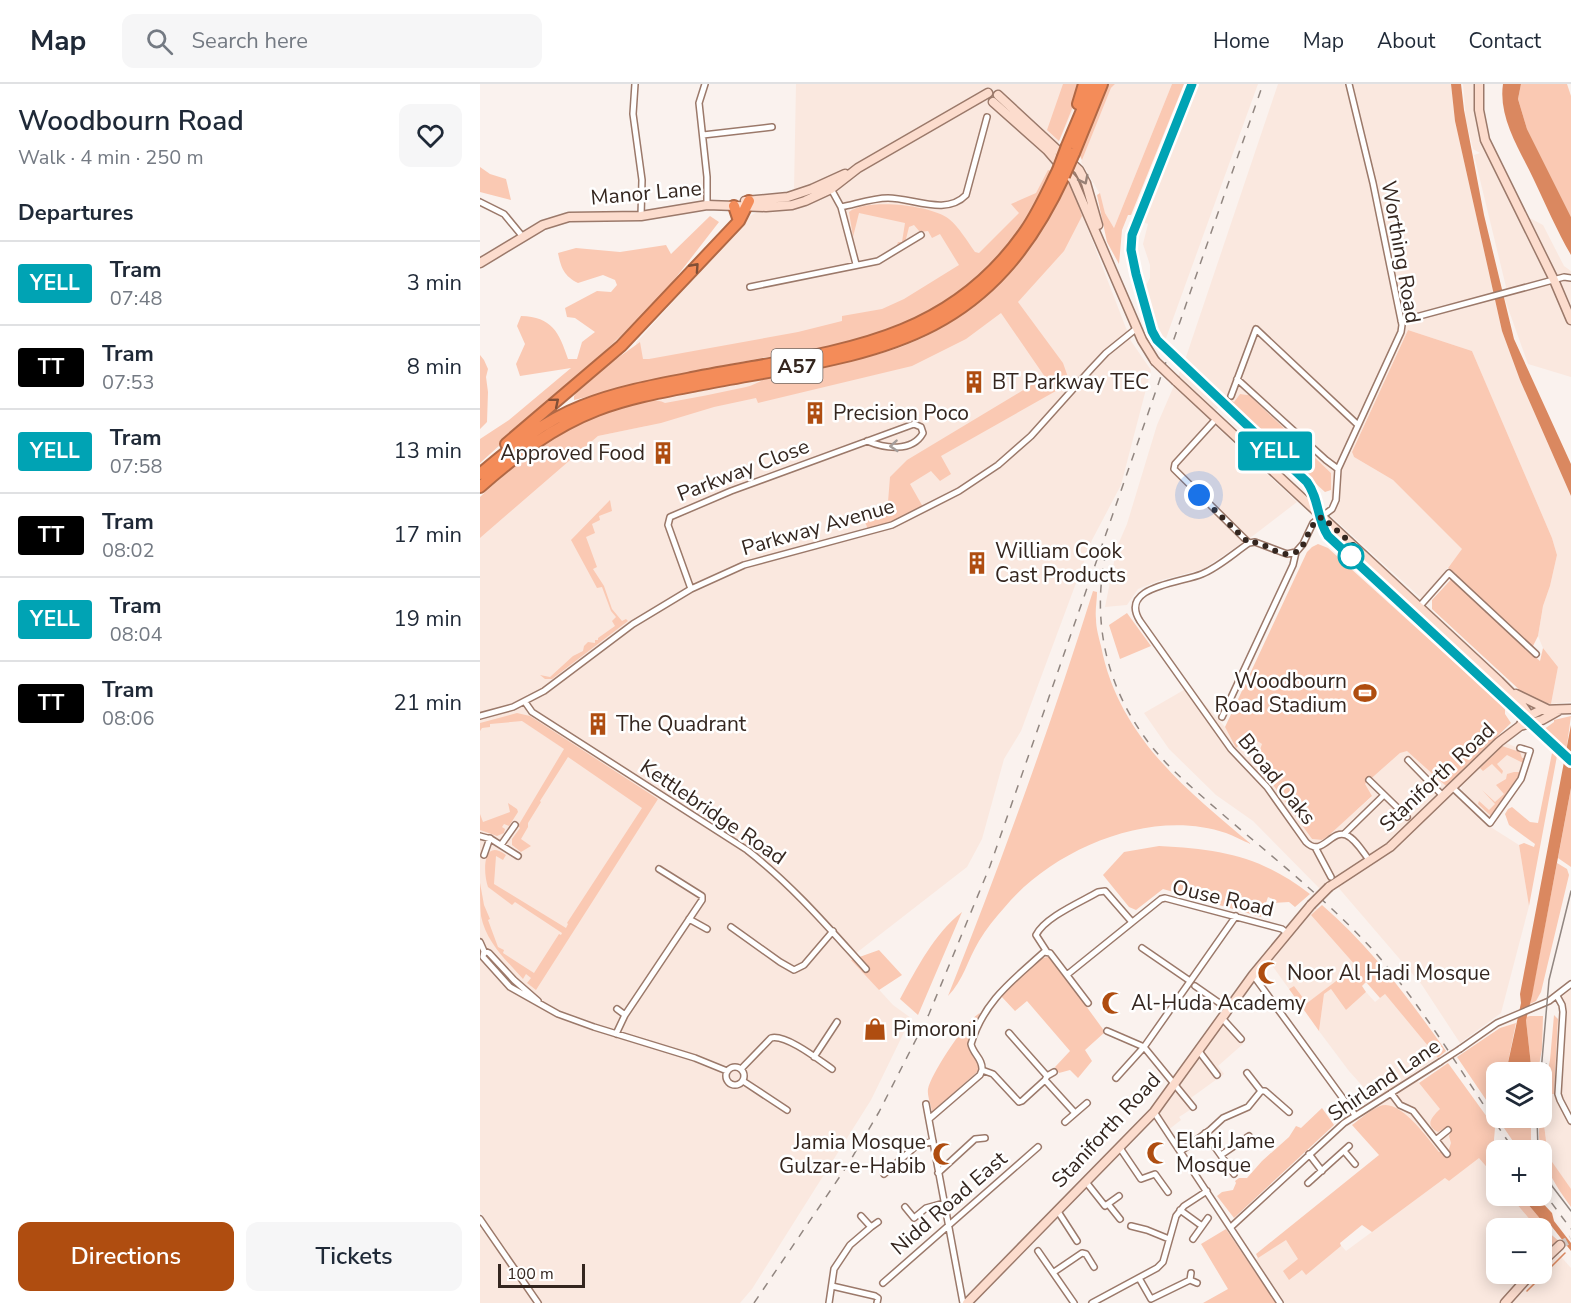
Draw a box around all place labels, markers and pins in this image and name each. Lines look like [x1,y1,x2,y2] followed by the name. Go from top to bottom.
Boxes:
[992,368,1149,396] place label: BT Parkway TEC
[961,369,987,395] building icon: BT Parkway TEC
[833,399,969,427] place label: Precision Poco
[802,400,828,426] building icon: Precision Poco
[500,439,645,467] place label: Approved Food
[650,440,676,466] building icon: Approved Food
[995,537,1126,589] place label: William Cook Cast Products
[1338,543,1364,569] unlabelled marker
[964,550,990,576] building icon: William Cook Cast Products
[1215,667,1347,719] place label: Woodbourn Road Stadium
[1352,680,1378,706] sports icon: Woodbourn Road Stadium
[616,710,747,738] place label: The Quadrant
[585,711,611,737] building icon: The Quadrant
[1287,959,1490,987] place label: Noor Al Hadi Mosque
[1256,960,1282,986] mosque icon: Noor Al Hadi Mosque
[1131,989,1306,1017] place label: Al-Huda Academy
[1100,990,1126,1016] mosque icon: Al-Huda Academy
[893,1015,977,1043] place label: Pimoroni
[862,1016,888,1042] shop icon: Pimoroni
[1176,1127,1275,1179] place label: Elahi Jame Mosque
[779,1128,926,1180] place label: Jamia Mosque Gulzar-e-Habib
[1145,1140,1171,1166] mosque icon: Elahi Jame Mosque
[931,1141,957,1167] mosque icon: Jamia Mosque Gulzar-e-Habib

